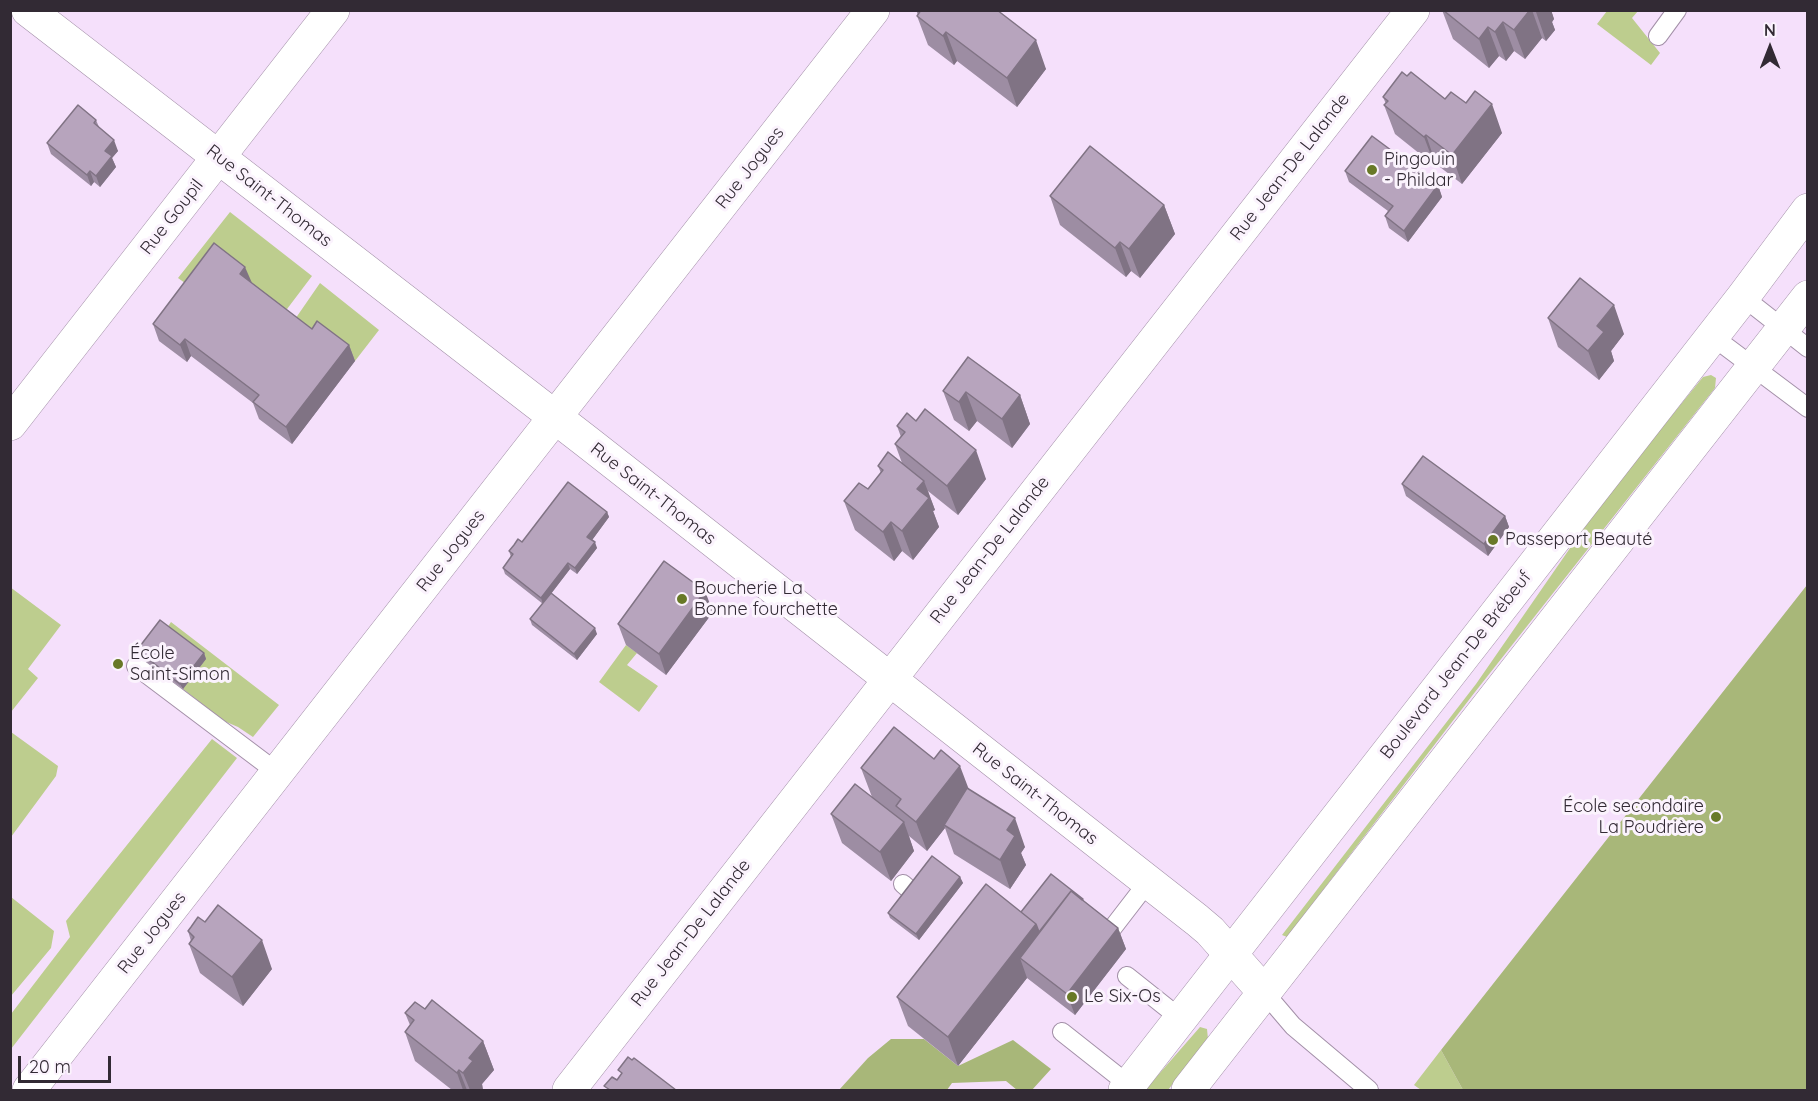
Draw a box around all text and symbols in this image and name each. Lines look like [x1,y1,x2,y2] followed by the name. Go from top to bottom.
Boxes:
[1740,18,1800,78] north arrow
[1764,20,1776,40] text: N
[1226,89,1354,245] street label: Rue Jean-De Lalande
[711,123,789,213] street label: Rue Jogues
[202,140,336,252] street label: Rue Saint-Thomas
[1384,149,1455,192] place label: Pingouin - Phildar
[1365,163,1379,177] marker: Pingouin - Phildar
[136,175,208,259] street label: Rue Goupil
[586,438,720,550] street label: Rue Saint-Thomas
[926,472,1054,628] street label: Rue Jean-De Lalande
[412,506,490,596] street label: Rue Jogues
[1505,529,1652,551] place label: Passeport Beauté
[1486,533,1500,547] marker: Passeport Beauté
[1376,567,1536,763] street label: Boulevard Jean-De Brébeuf
[694,578,838,620] place label: Boucherie La Bonne fourchette
[675,592,689,606] marker: Boucherie La Bonne fourchette
[130,643,230,686] place label: École Saint-Simon
[111,657,125,671] marker: École Saint-Simon
[968,738,1102,850] street label: Rue Saint-Thomas
[1563,796,1704,838] place label: École secondaire La Poudrière
[1709,810,1723,824] marker: École secondaire La Poudrière
[627,855,755,1011] street label: Rue Jean-De Lalande
[113,888,191,978] street label: Rue Jogues
[1084,986,1161,1008] place label: Le Six-Os
[1065,990,1079,1004] marker: Le Six-Os
[21,1044,114,1082] scale bar
[29,1055,71,1078] text: 20 m

